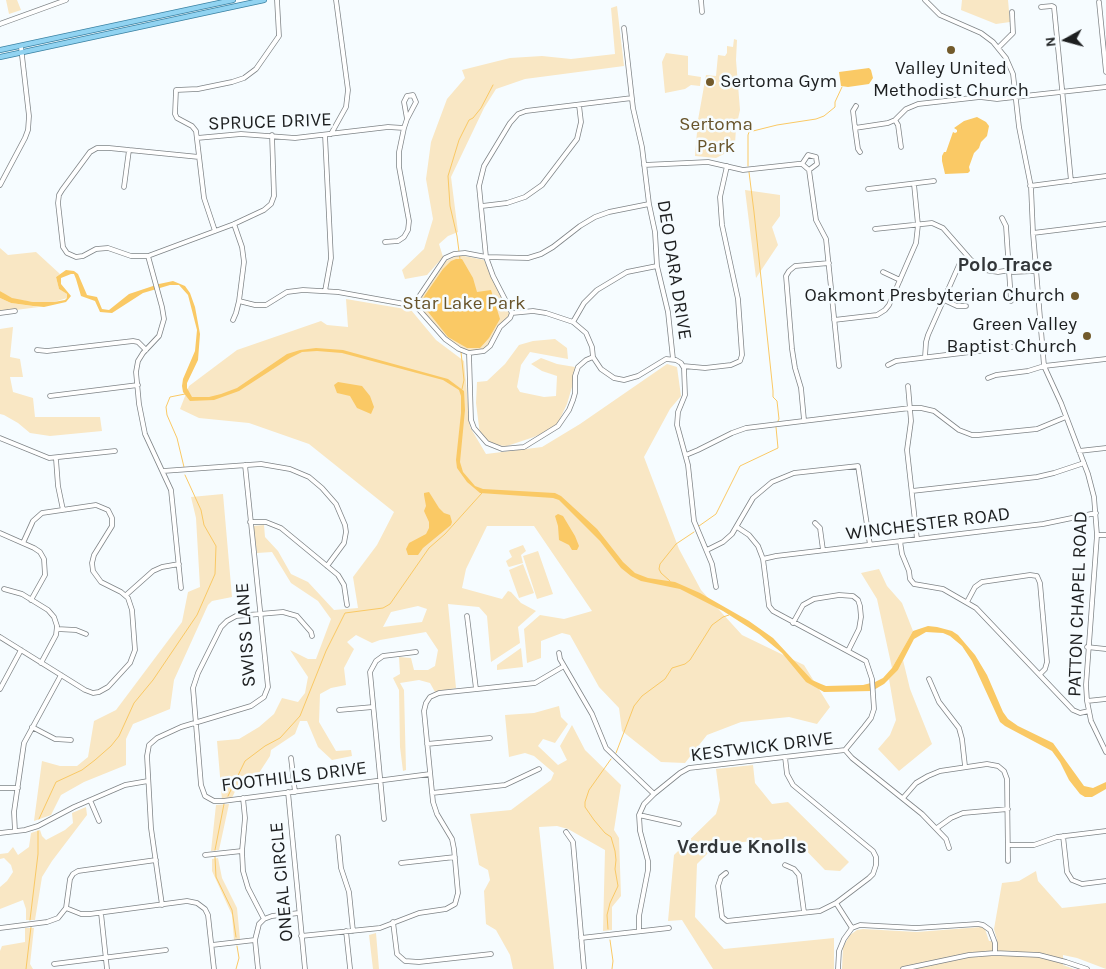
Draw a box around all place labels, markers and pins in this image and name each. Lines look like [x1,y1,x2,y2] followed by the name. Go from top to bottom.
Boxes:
[945,44,957,56] marker: Valley United Methodist Church
[873,58,1029,102] place label: Valley United Methodist Church
[720,71,837,93] place label: Sertoma Gym
[704,76,716,88] marker: Sertoma Gym
[804,285,1065,307] place label: Oakmont Presbyterian Church
[1069,290,1081,302] marker: Oakmont Presbyterian Church
[946,314,1077,358] place label: Green Valley Baptist Church
[1081,330,1093,342] marker: Green Valley Baptist Church

